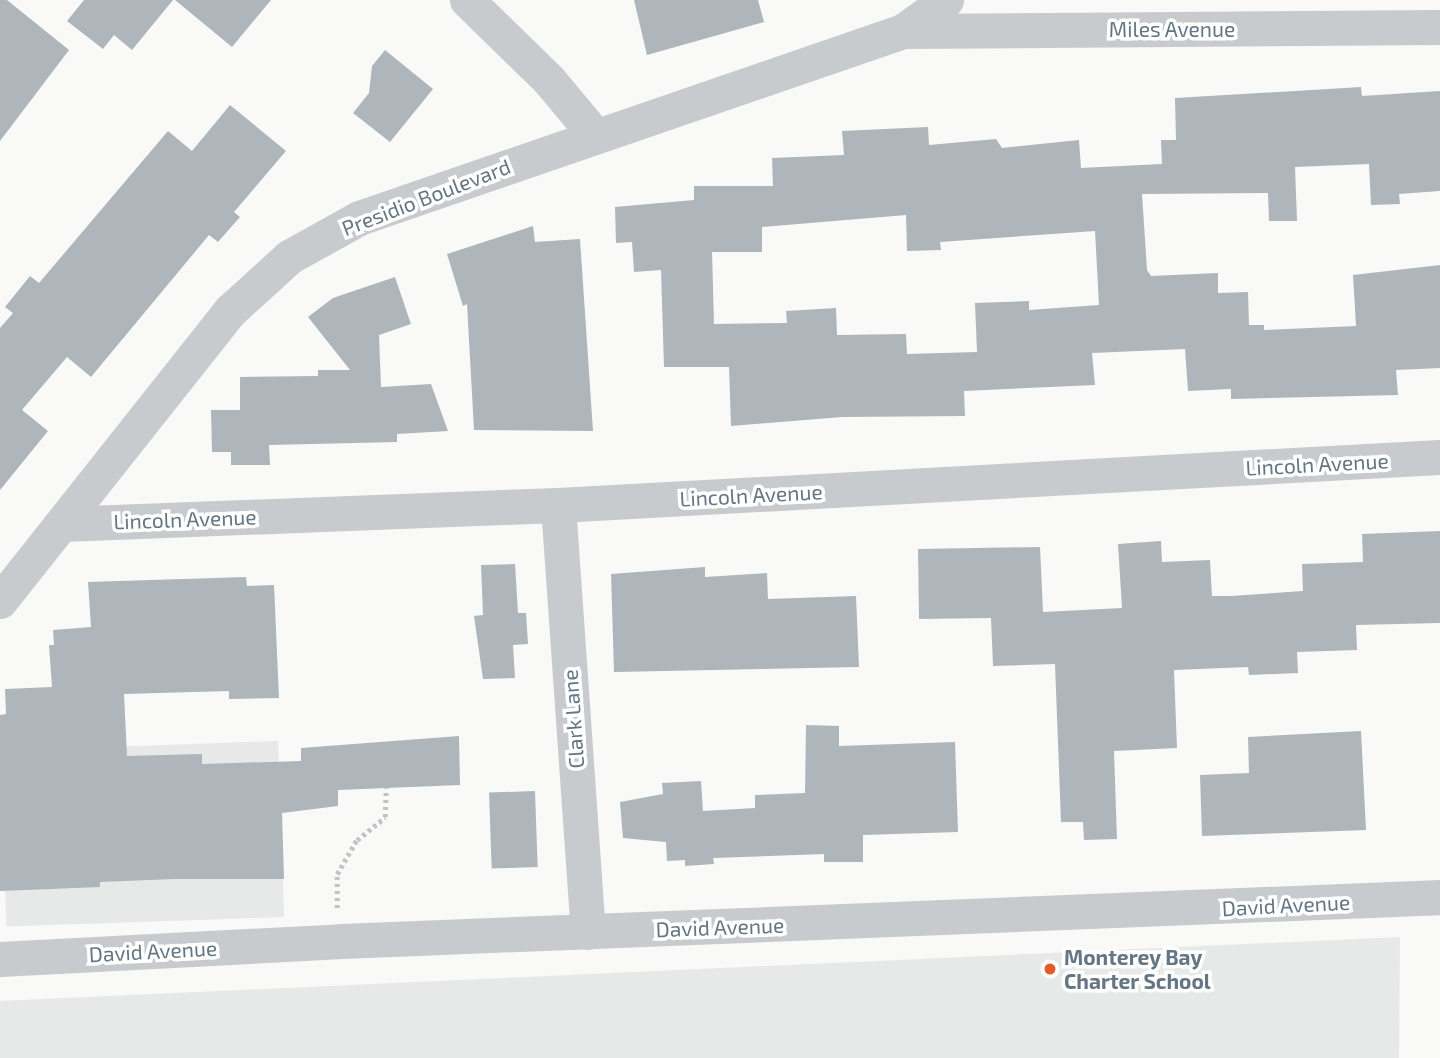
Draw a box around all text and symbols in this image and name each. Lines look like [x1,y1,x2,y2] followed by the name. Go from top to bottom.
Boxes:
[1109,16,1235,42] street label: Miles Avenue
[338,153,514,241] street label: Presidio Boulevard
[1245,448,1389,480] street label: Lincoln Avenue
[679,479,823,511] street label: Lincoln Avenue
[113,504,257,534] street label: Lincoln Avenue
[557,669,589,769] street label: Clark Lane
[1221,889,1351,921] street label: David Avenue
[655,912,785,942] street label: David Avenue
[88,935,218,967] street label: David Avenue
[1064,944,1211,994] place label: Monterey Bay Charter School
[1042,961,1058,977] marker: Monterey Bay Charter School

